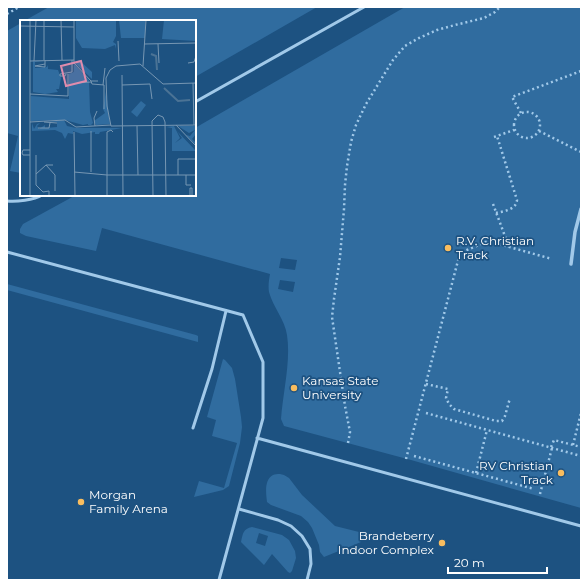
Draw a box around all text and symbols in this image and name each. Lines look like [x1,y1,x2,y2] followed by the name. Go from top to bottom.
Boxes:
[20,20,196,196] inset map
[456,233,534,262] place label: R.V. Christian Track
[443,243,453,253] marker: R.V. Christian Track
[302,373,378,402] place label: Kansas State University
[289,383,299,393] marker: Kansas State University
[479,458,554,487] place label: RV Christian Track
[556,468,566,478] marker: RV Christian Track
[89,487,168,516] place label: Morgan Family Arena
[76,497,86,507] marker: Morgan Family Arena
[338,528,435,557] place label: Brandeberry Indoor Complex
[437,538,447,548] marker: Brandeberry Indoor Complex
[448,549,547,575] scale bar
[454,555,485,570] text: 20 m

